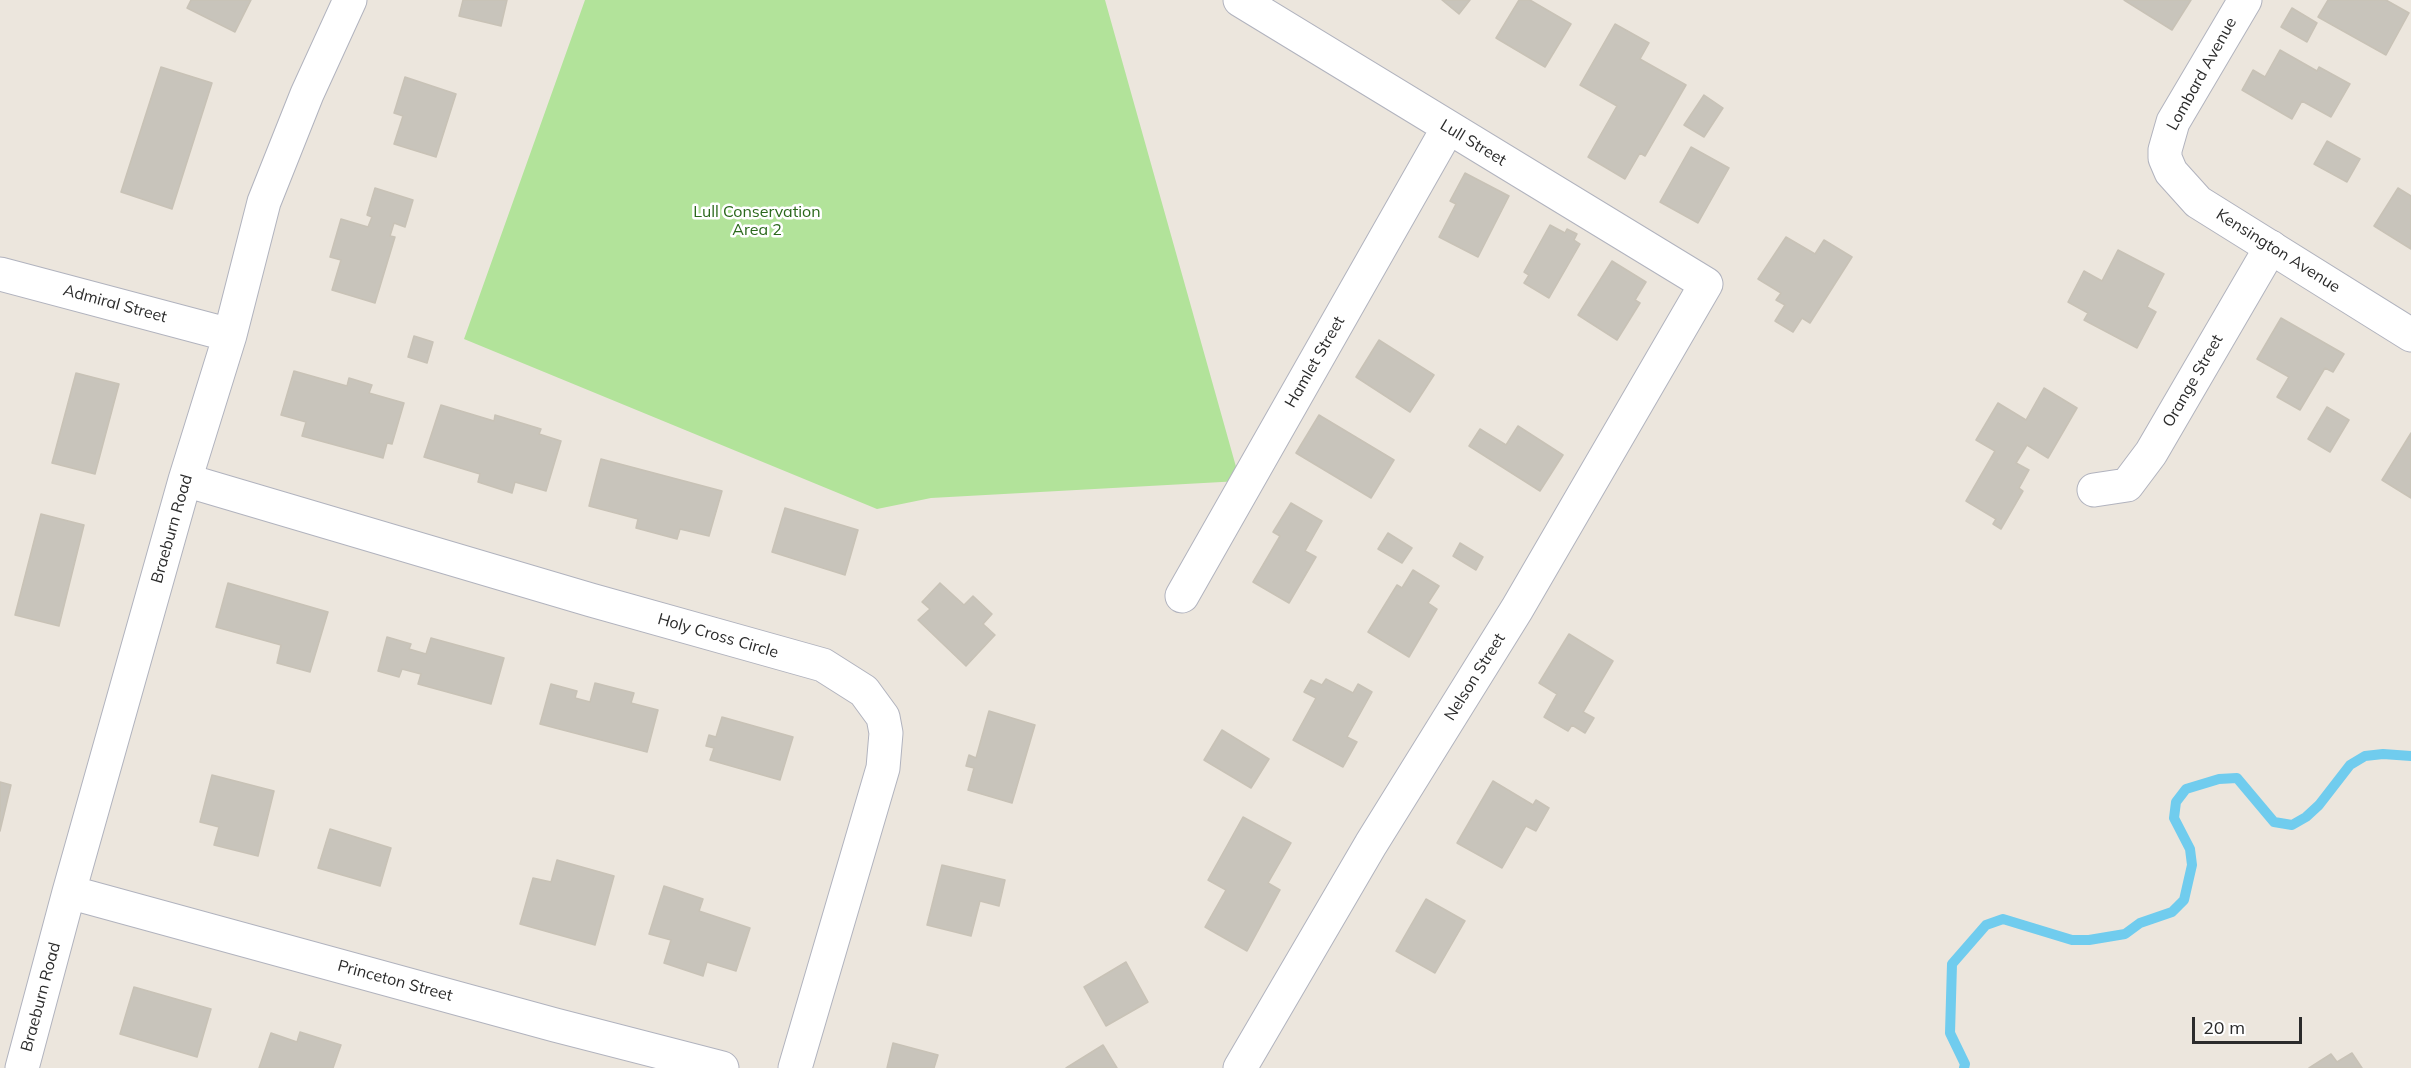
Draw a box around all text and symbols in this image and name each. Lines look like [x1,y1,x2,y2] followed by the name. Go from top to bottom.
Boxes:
[2163,14,2241,134] street label: Lombard Avenue
[1436,116,1510,170] street label: Lull Street
[693,202,821,240] park label: Lull Conservation Area 2
[2212,205,2344,297] street label: Kensington Avenue
[61,281,169,327] street label: Admiral Street
[1281,313,1349,411] street label: Hamlet Street
[2159,331,2227,431] street label: Orange Street
[147,472,197,586] street label: Braeburn Road
[655,610,781,662] street label: Holy Cross Circle
[1441,630,1509,724] street label: Nelson Street
[17,940,65,1054] street label: Braeburn Road
[335,956,455,1006] street label: Princeton Street
[2195,1005,2304,1043] scale bar
[2203,1016,2245,1039] text: 20 m

